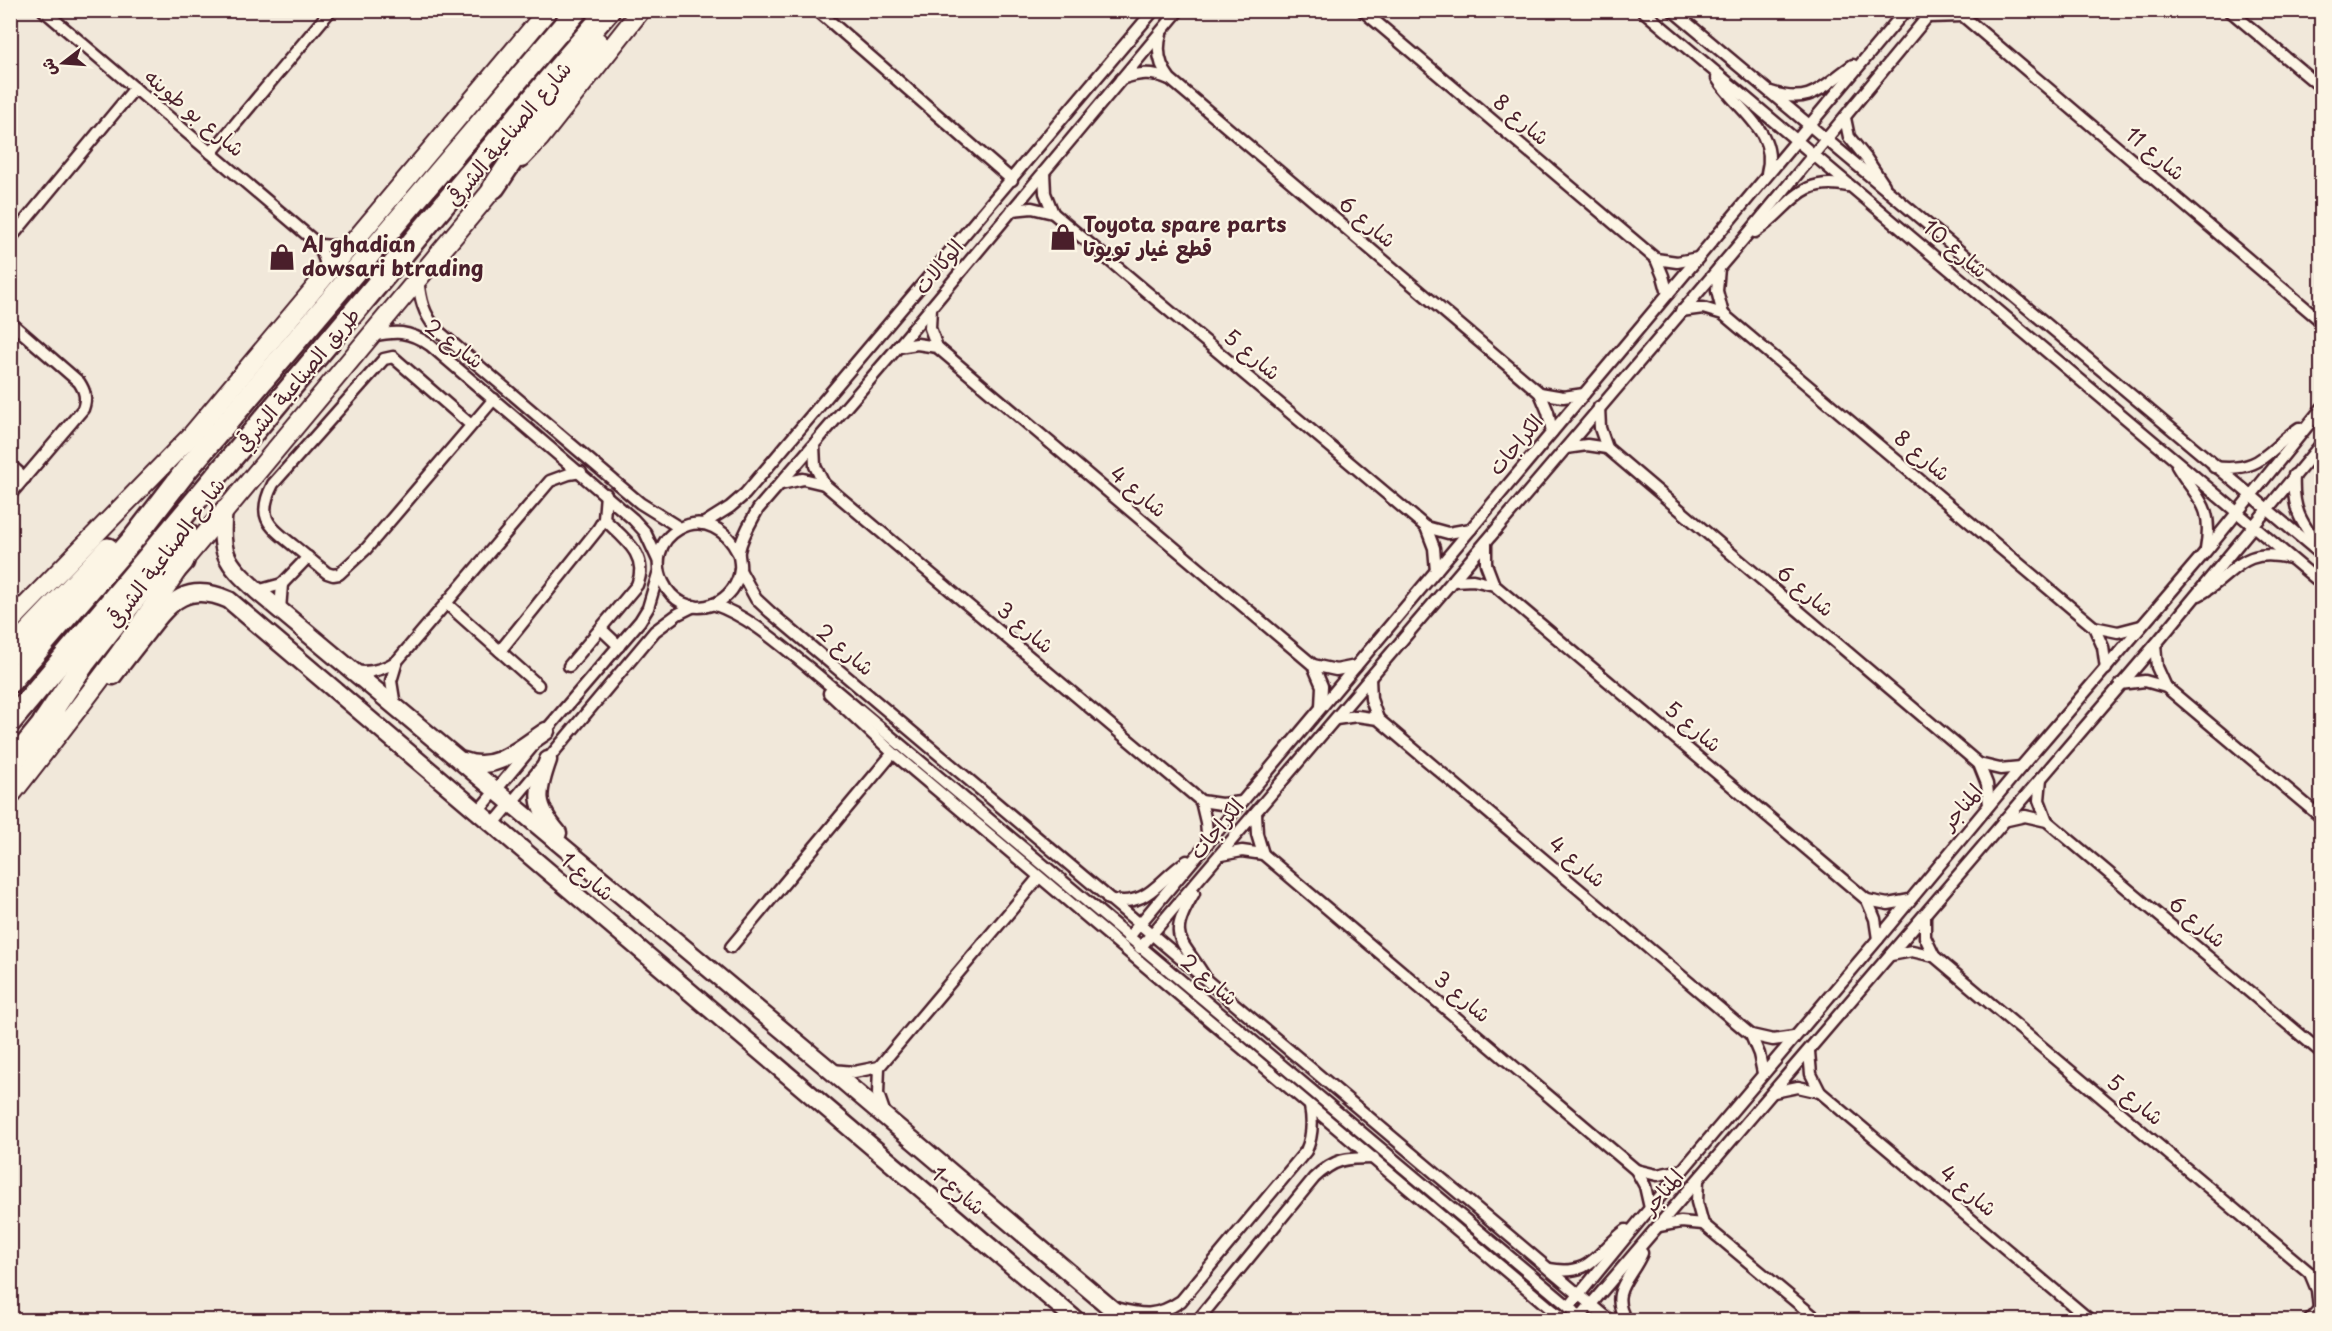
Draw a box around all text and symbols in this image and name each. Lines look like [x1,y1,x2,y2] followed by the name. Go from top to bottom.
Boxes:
[33,33,93,93] north arrow
[437,53,579,213] street label: شارع الصناعية الشرقي
[34,56,62,80] text: ش
[137,60,253,164] street label: شارع بو طوينه
[1486,85,1558,153] street label: شارع 8
[2119,118,2193,188] street label: شارع 11
[1332,187,1404,255] street label: شارع 6
[1083,207,1287,264] place label: Toyota spare parts قطع غيار تويوتا
[1916,210,1996,285] street label: شارع 10
[1048,222,1078,252] shop icon: Toyota spare parts قطع غيار تويوتا
[301,227,484,283] place label: Al ghadian dowsari btrading
[905,231,970,300] street label: الوكالات
[267,242,297,272] shop icon: Al ghadian dowsari btrading
[226,299,367,459] street label: طريق الصناعية الشرقي
[418,309,492,376] street label: شارع 2
[1217,320,1289,388] street label: شارع 5
[1479,406,1550,481] street label: الكراجات
[1887,421,1959,489] street label: شارع 8
[1103,457,1175,525] street label: شارع 4
[97,470,233,634] street label: شارع الصناعية الشرقي
[1770,556,1842,624] street label: شارع 6
[990,593,1062,661] street label: شارع 3
[810,615,882,683] street label: شارع 2
[1658,692,1730,760] street label: شارع 5
[1930,776,1989,837] street label: المناجر
[1180,790,1251,865] street label: الكراجات
[1542,827,1614,895] street label: شارع 4
[554,843,622,908] street label: شارع 1
[2162,887,2234,955] street label: شارع 6
[1174,945,1246,1013] street label: شارع 2
[1427,962,1499,1030] street label: شارع 3
[2100,1065,2172,1133] street label: شارع 5
[1933,1156,2005,1224] street label: شارع 4
[925,1157,993,1222] street label: شارع 1
[1631,1161,1690,1222] street label: المناجر

